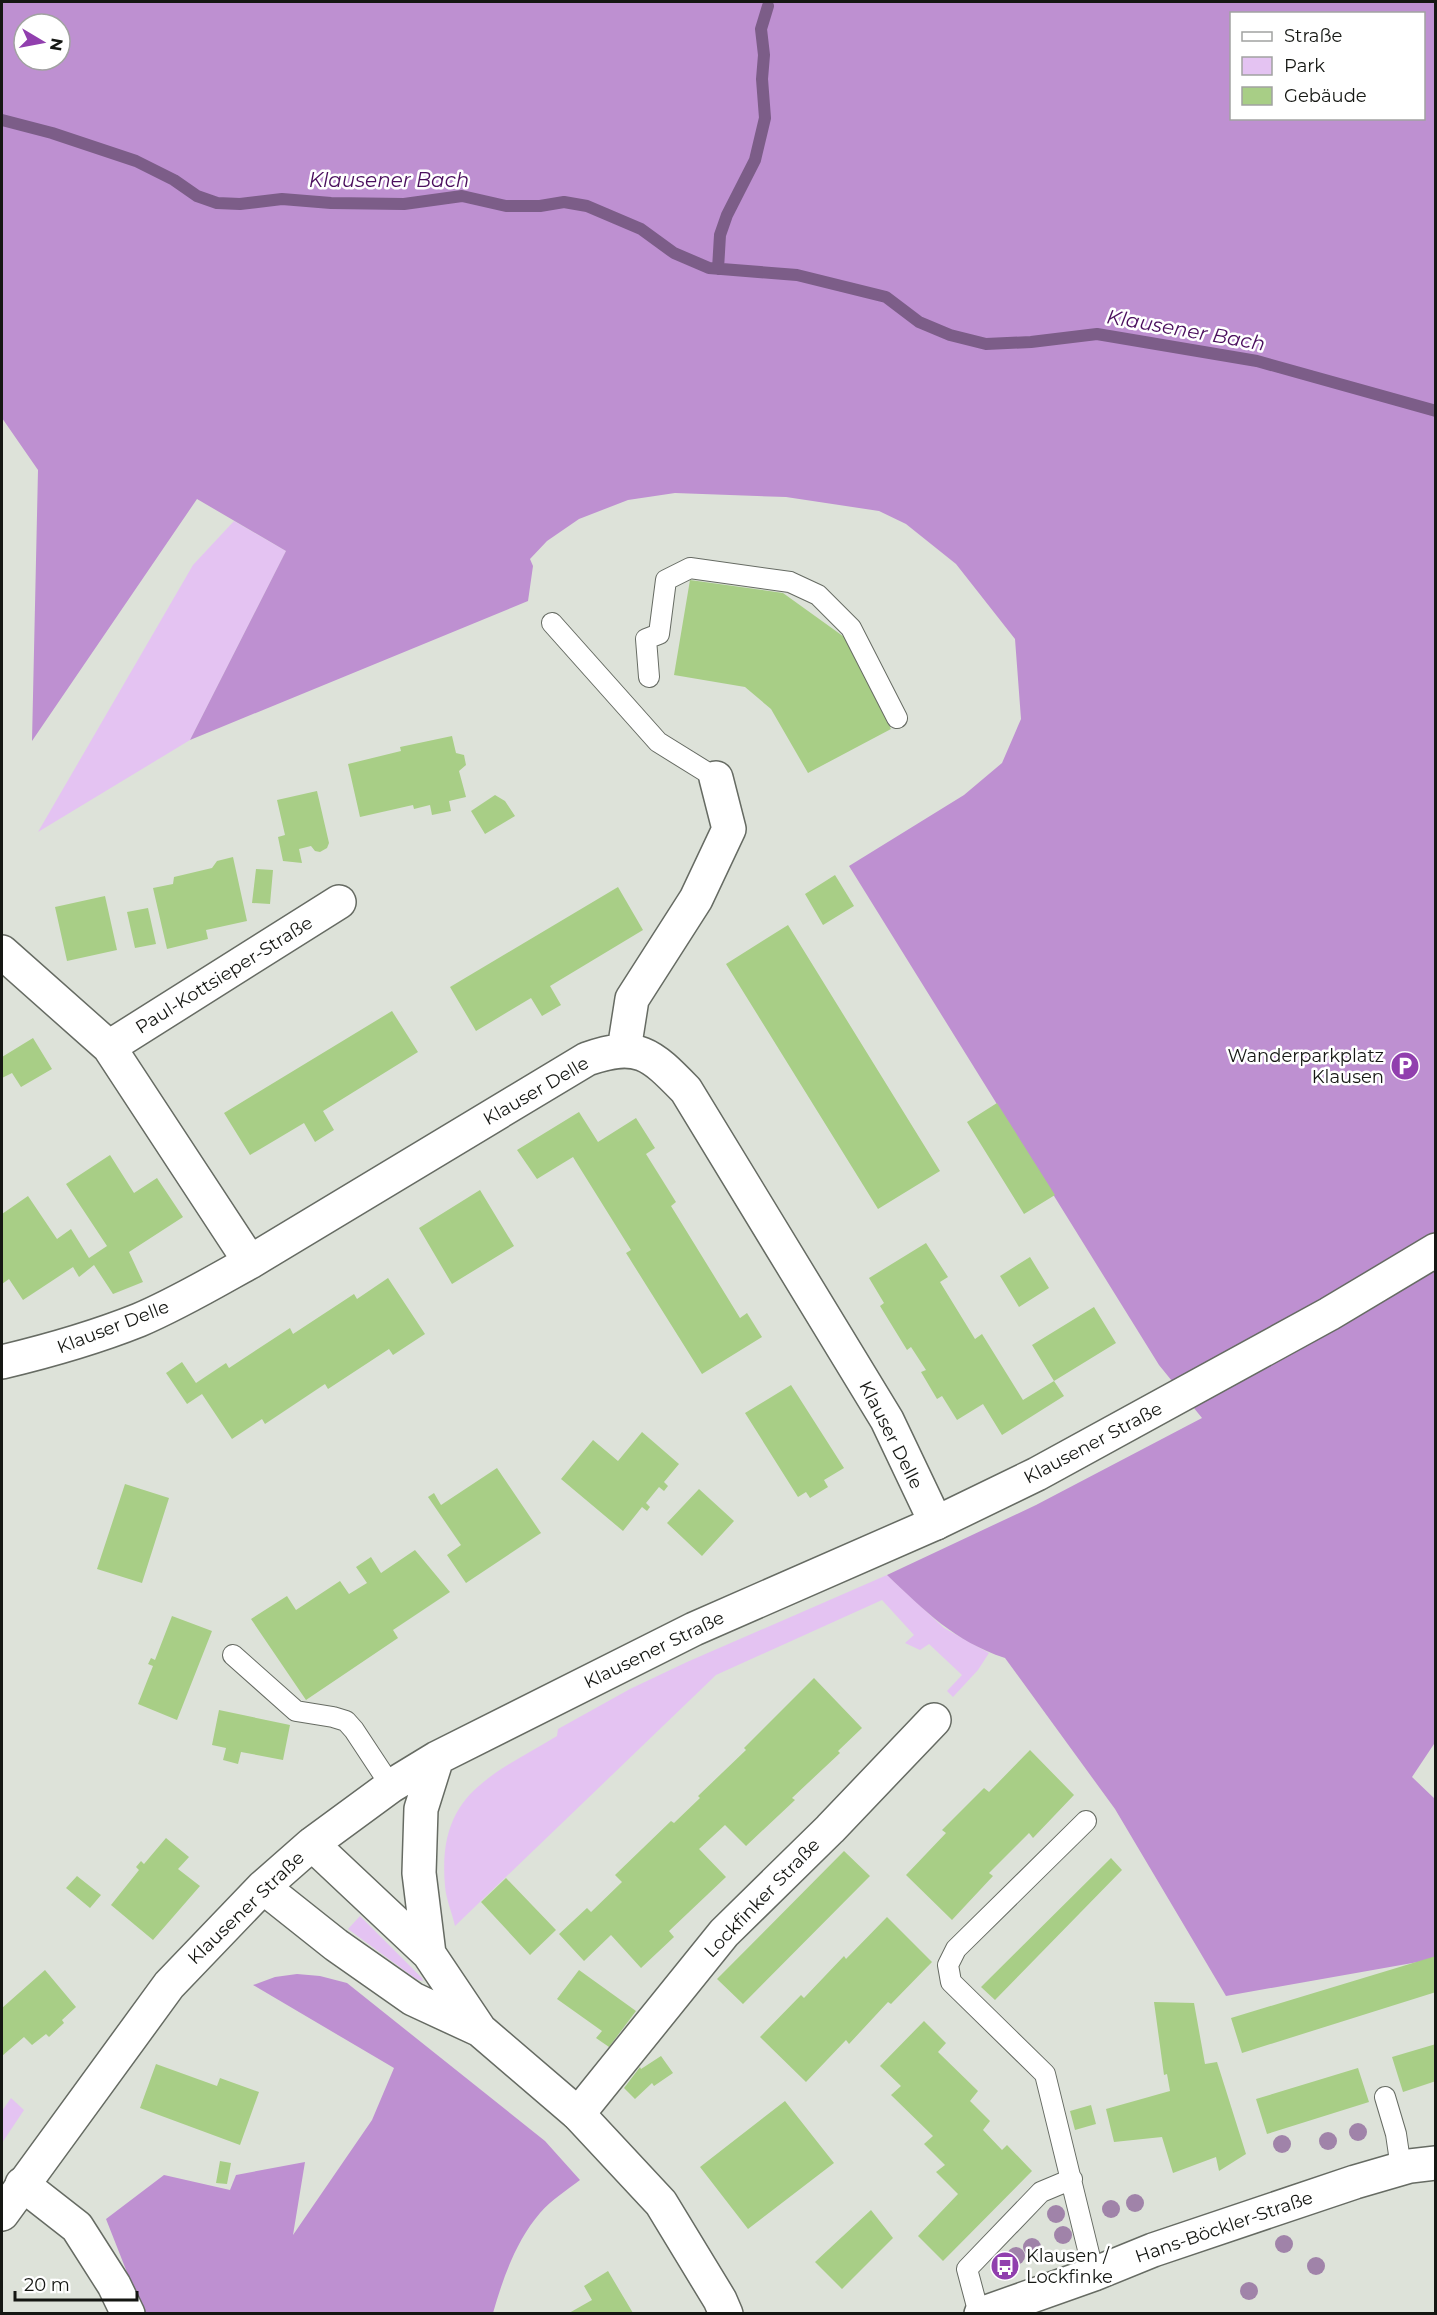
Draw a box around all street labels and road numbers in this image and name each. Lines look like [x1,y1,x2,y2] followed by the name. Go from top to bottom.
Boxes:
[131,911,317,1039] street label: Paul-Kottsieper-Straße
[479,1052,593,1130] street label: Klauser Delle
[54,1295,172,1358] street label: Klauser Delle
[854,1377,928,1493] street label: Klauser Delle
[1020,1397,1166,1489] street label: Klausener Straße
[580,1606,728,1694] street label: Klausener Straße
[699,1834,825,1962] street label: Lockfinker Straße
[183,1847,309,1969] street label: Klausener Straße
[1132,2186,1316,2268] street label: Hans-Böckler-Straße

